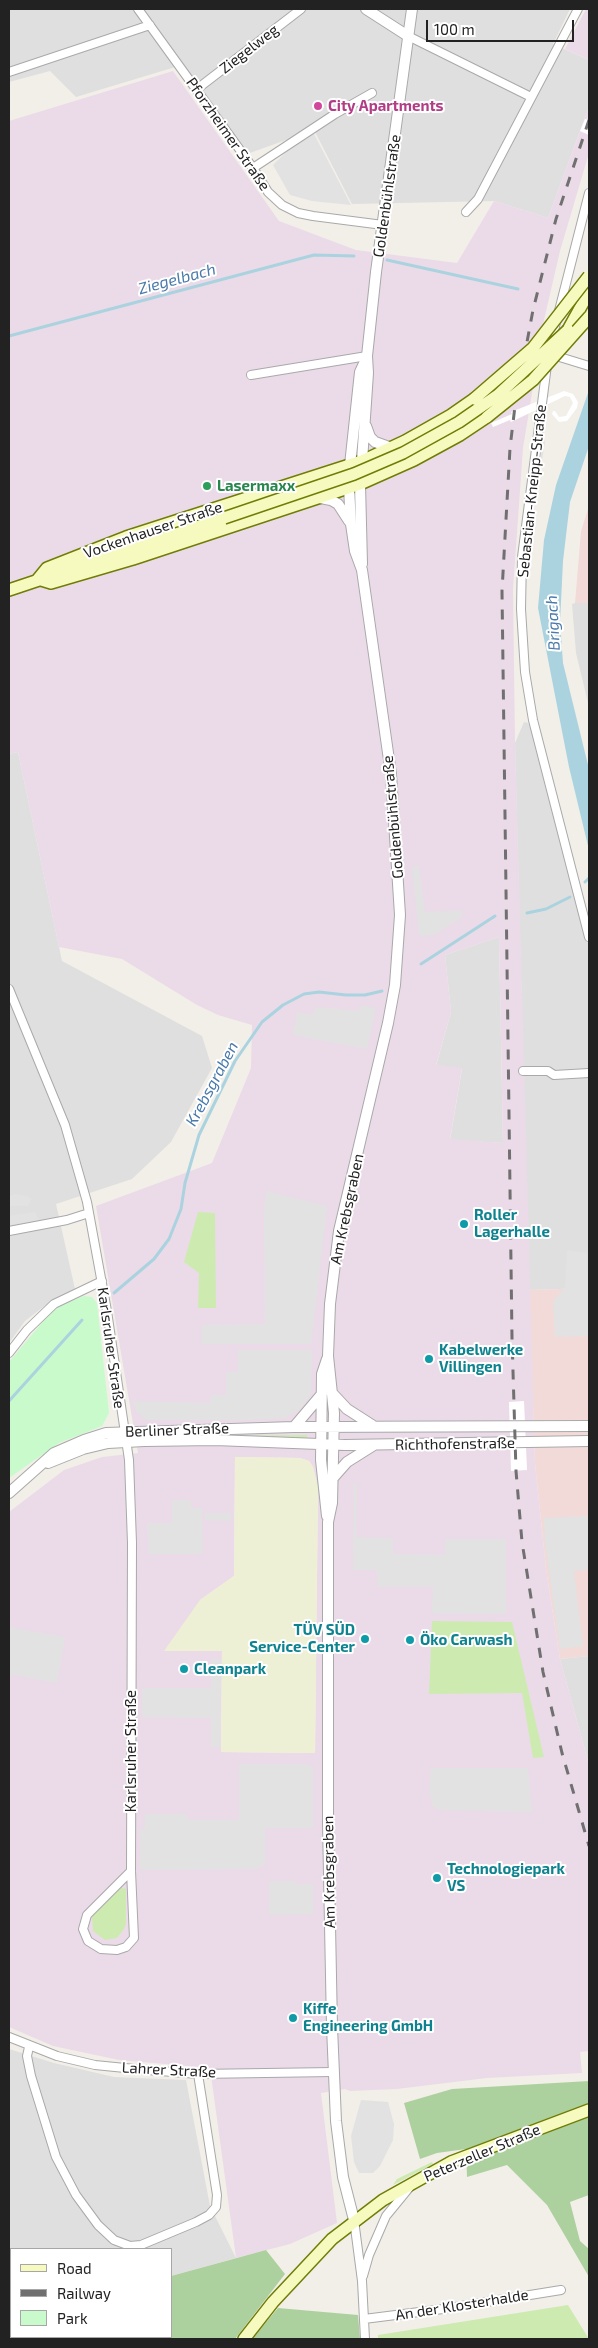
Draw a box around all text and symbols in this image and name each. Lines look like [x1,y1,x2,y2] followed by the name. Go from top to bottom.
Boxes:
[428,10,576,42] scale bar
[216,20,282,78] street label: Ziegelweg
[434,20,475,38] text: 100 m
[182,74,274,194] street label: Pforzheimer Straße
[328,97,444,115] place label: City Apartments
[312,100,324,112] marker: City Apartments
[369,133,405,259] street label: Goldenbühlstraße
[136,259,218,299] water label: Ziegelbach
[514,404,550,578] street label: Sebastian-Kneipp-Straße
[217,477,295,495] place label: Lasermaxx
[201,480,213,492] marker: Lasermaxx
[81,498,225,562] street label: Vockenhauser Straße
[542,595,564,651] water label: Brigach
[379,755,407,879] street label: Goldenbühlstraße
[182,1038,242,1130] water label: Krebsgraben
[326,1152,368,1266] street label: Am Krebsgraben
[474,1206,550,1241] place label: Roller Lagerhalle
[458,1218,470,1230] marker: Roller Lagerhalle
[94,1286,128,1410] street label: Karlsruher Straße
[439,1341,523,1376] place label: Kabelwerke Villingen
[423,1353,435,1365] marker: Kabelwerke Villingen
[125,1419,229,1441] street label: Berliner Straße
[395,1434,515,1454] street label: Richthofenstraße
[249,1621,355,1656] place label: TÜV SÜD Service-Center
[420,1631,512,1649] place label: Öko Carwash
[359,1633,371,1645] marker: TÜV SÜD Service-Center
[404,1634,416,1646] marker: Öko Carwash
[194,1660,266,1678] place label: Cleanpark
[178,1663,190,1675] marker: Cleanpark
[122,1690,140,1812] street label: Karlsruher Straße
[319,1816,339,1928] street label: Am Krebsgraben
[447,1860,565,1895] place label: Technologiepark VS
[431,1872,443,1884] marker: Technologiepark VS
[303,2000,433,2035] place label: Kiffe Engineering GmbH
[287,2012,299,2024] marker: Kiffe Engineering GmbH
[121,2059,217,2081] street label: Lahrer Straße
[421,2120,543,2186] street label: Peterzeller Straße
[10,2248,172,2338] legend
[57,2259,92,2277] text: Road
[57,2284,111,2302] text: Railway
[394,2286,530,2324] street label: An der Klosterhalde
[57,2309,88,2327] text: Park

